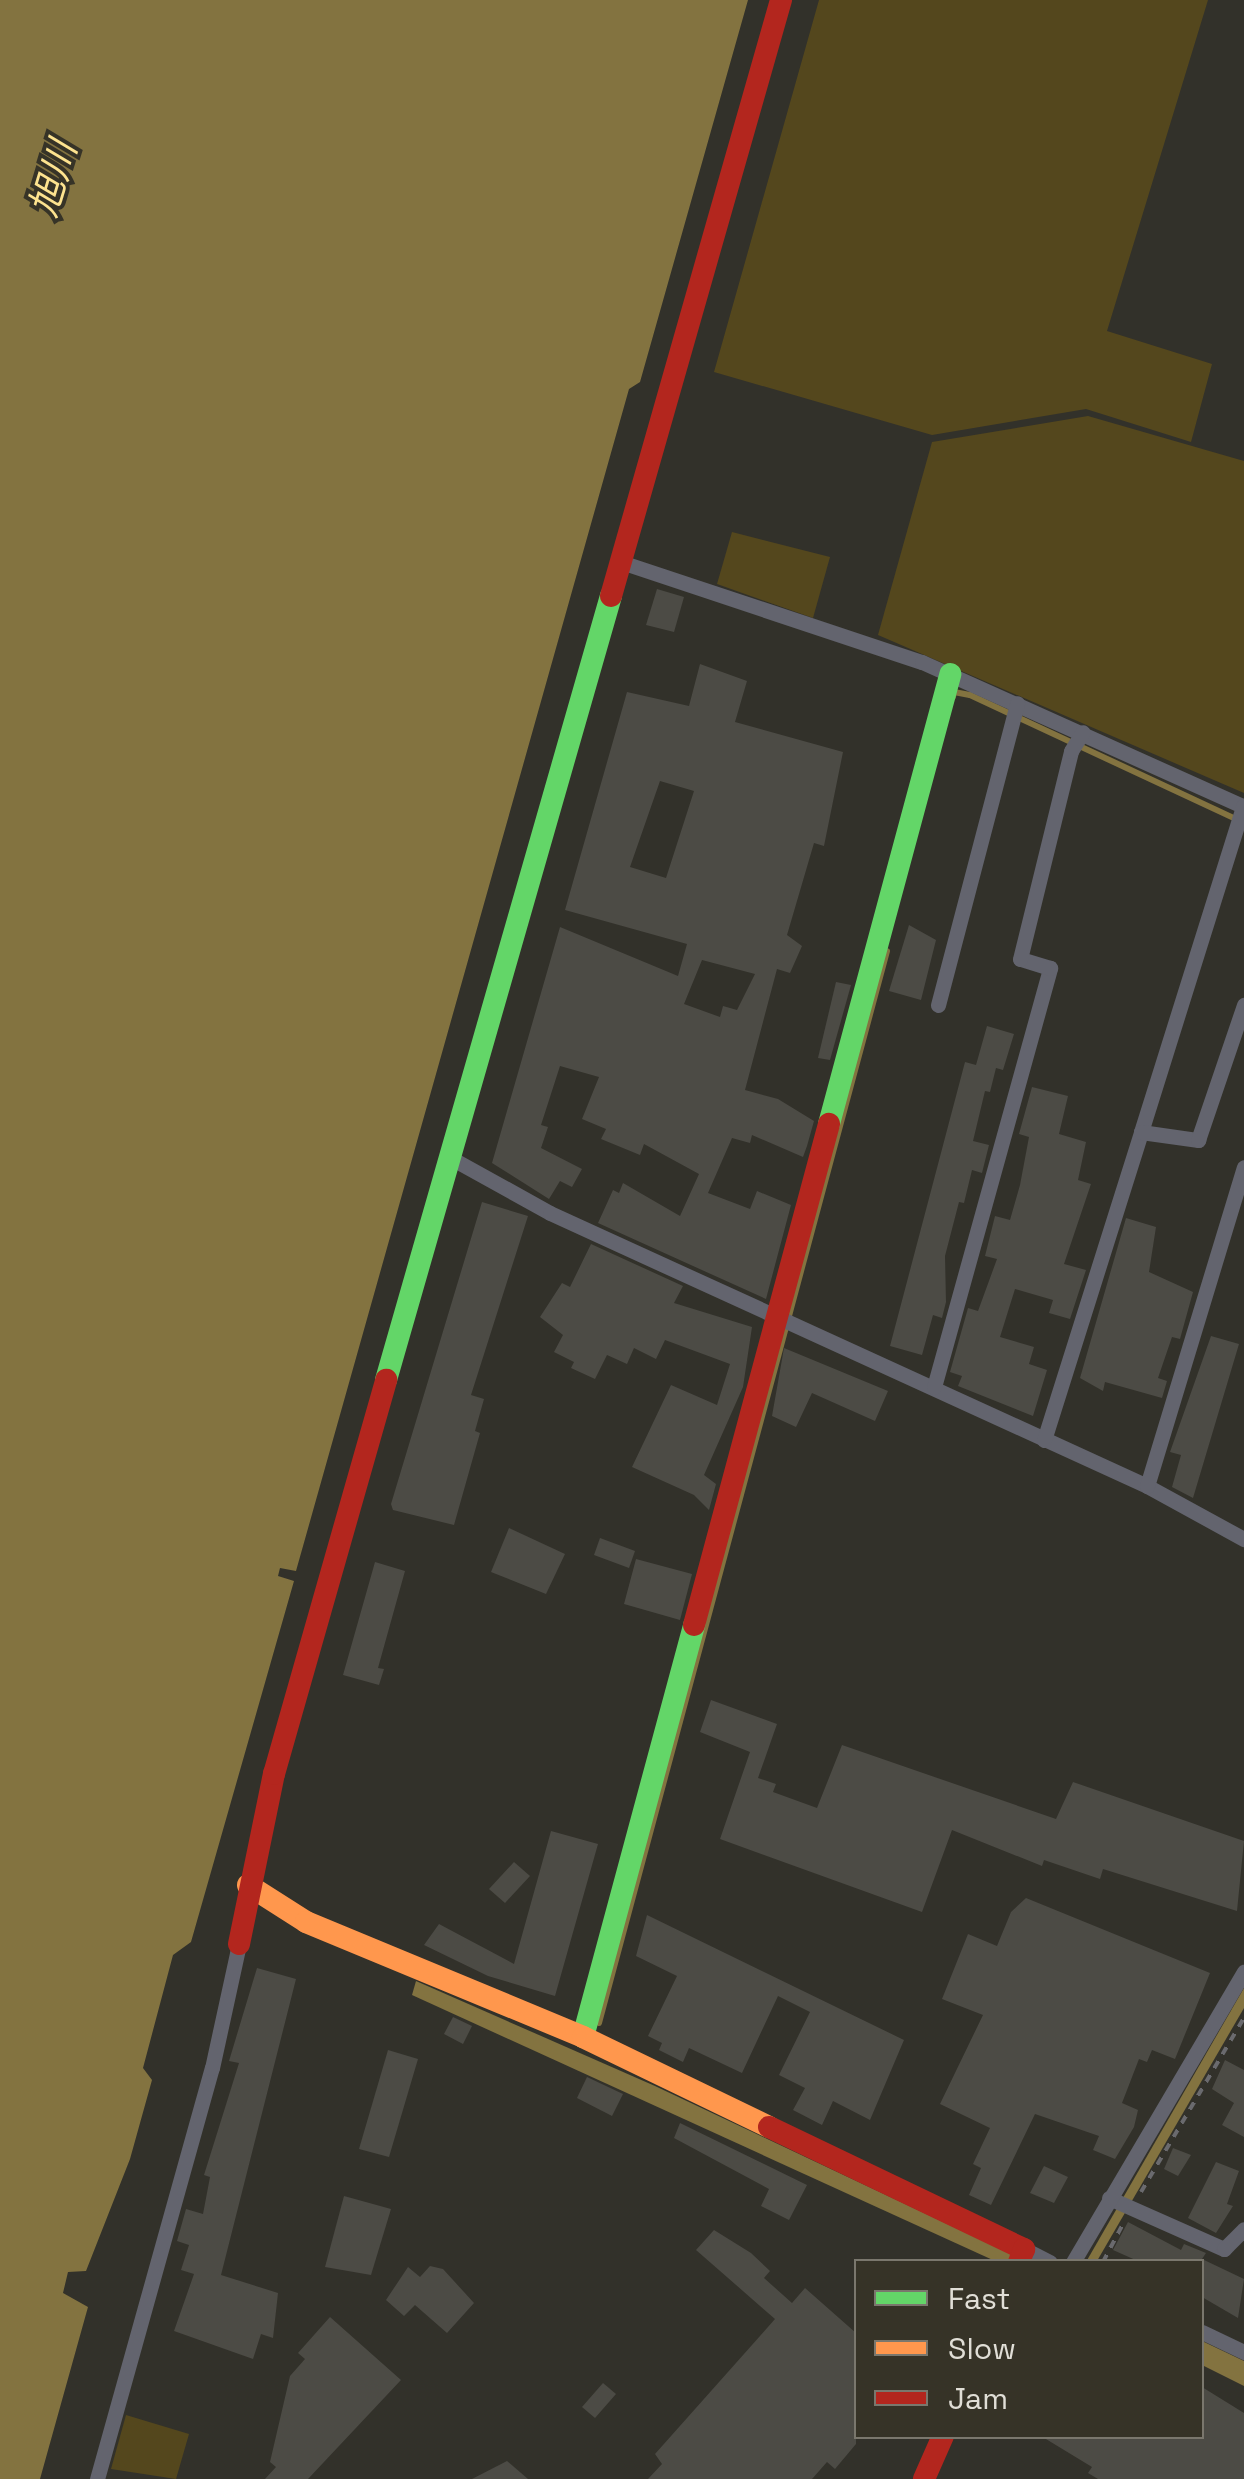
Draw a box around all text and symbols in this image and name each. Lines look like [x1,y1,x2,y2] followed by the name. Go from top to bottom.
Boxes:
[21,136,87,222] water label: 旭川
[854,2259,1204,2439] legend
[948,2279,1010,2318] text: Fast
[948,2329,1016,2368] text: Slow
[948,2379,1008,2418] text: Jam

